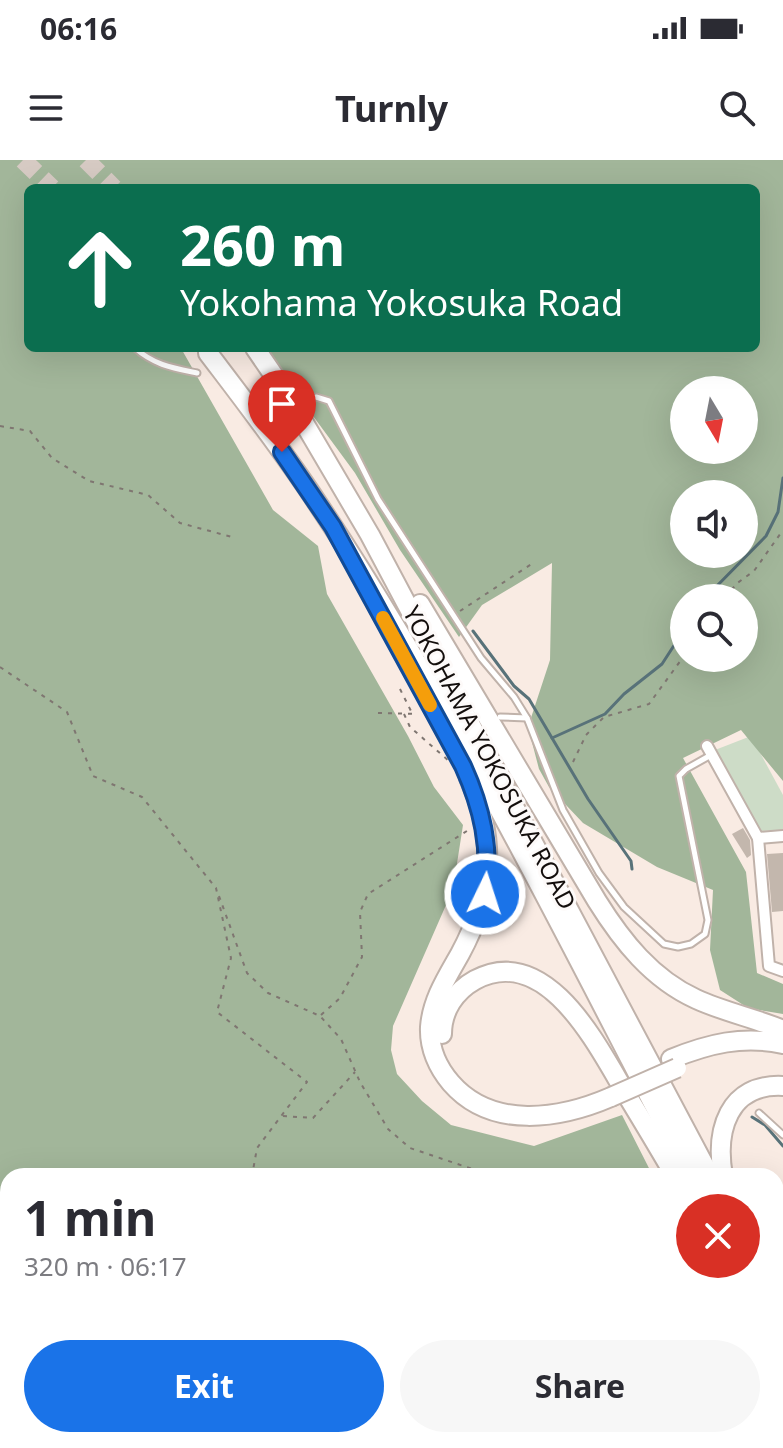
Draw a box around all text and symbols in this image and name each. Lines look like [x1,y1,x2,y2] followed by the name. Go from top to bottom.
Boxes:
[40,8,117,49] text: 06:16
[335,84,448,133] text: Turnly
[24,86,68,130] icon: menu
[715,86,759,130] icon: search
[180,206,345,282] text: 260 m
[48,216,152,320] icon: ahead
[180,278,623,327] text: Yokohama Yokosuka Road
[248,370,316,452] pin
[670,376,758,464] north arrow
[670,376,758,672] map controls
[260,382,304,426] icon: arrive
[670,480,758,568] button: sound
[670,584,758,672] button: search
[396,600,585,915] street label: YOKOHAMA YOKOSUKA ROAD
[443,852,527,936] position arrow
[24,1185,156,1250] text: 1 min
[676,1194,760,1278] button: close
[24,1248,187,1284] text: 320 m · 06:17
[24,1340,384,1432] button: Exit
[400,1340,760,1432] button: Share

